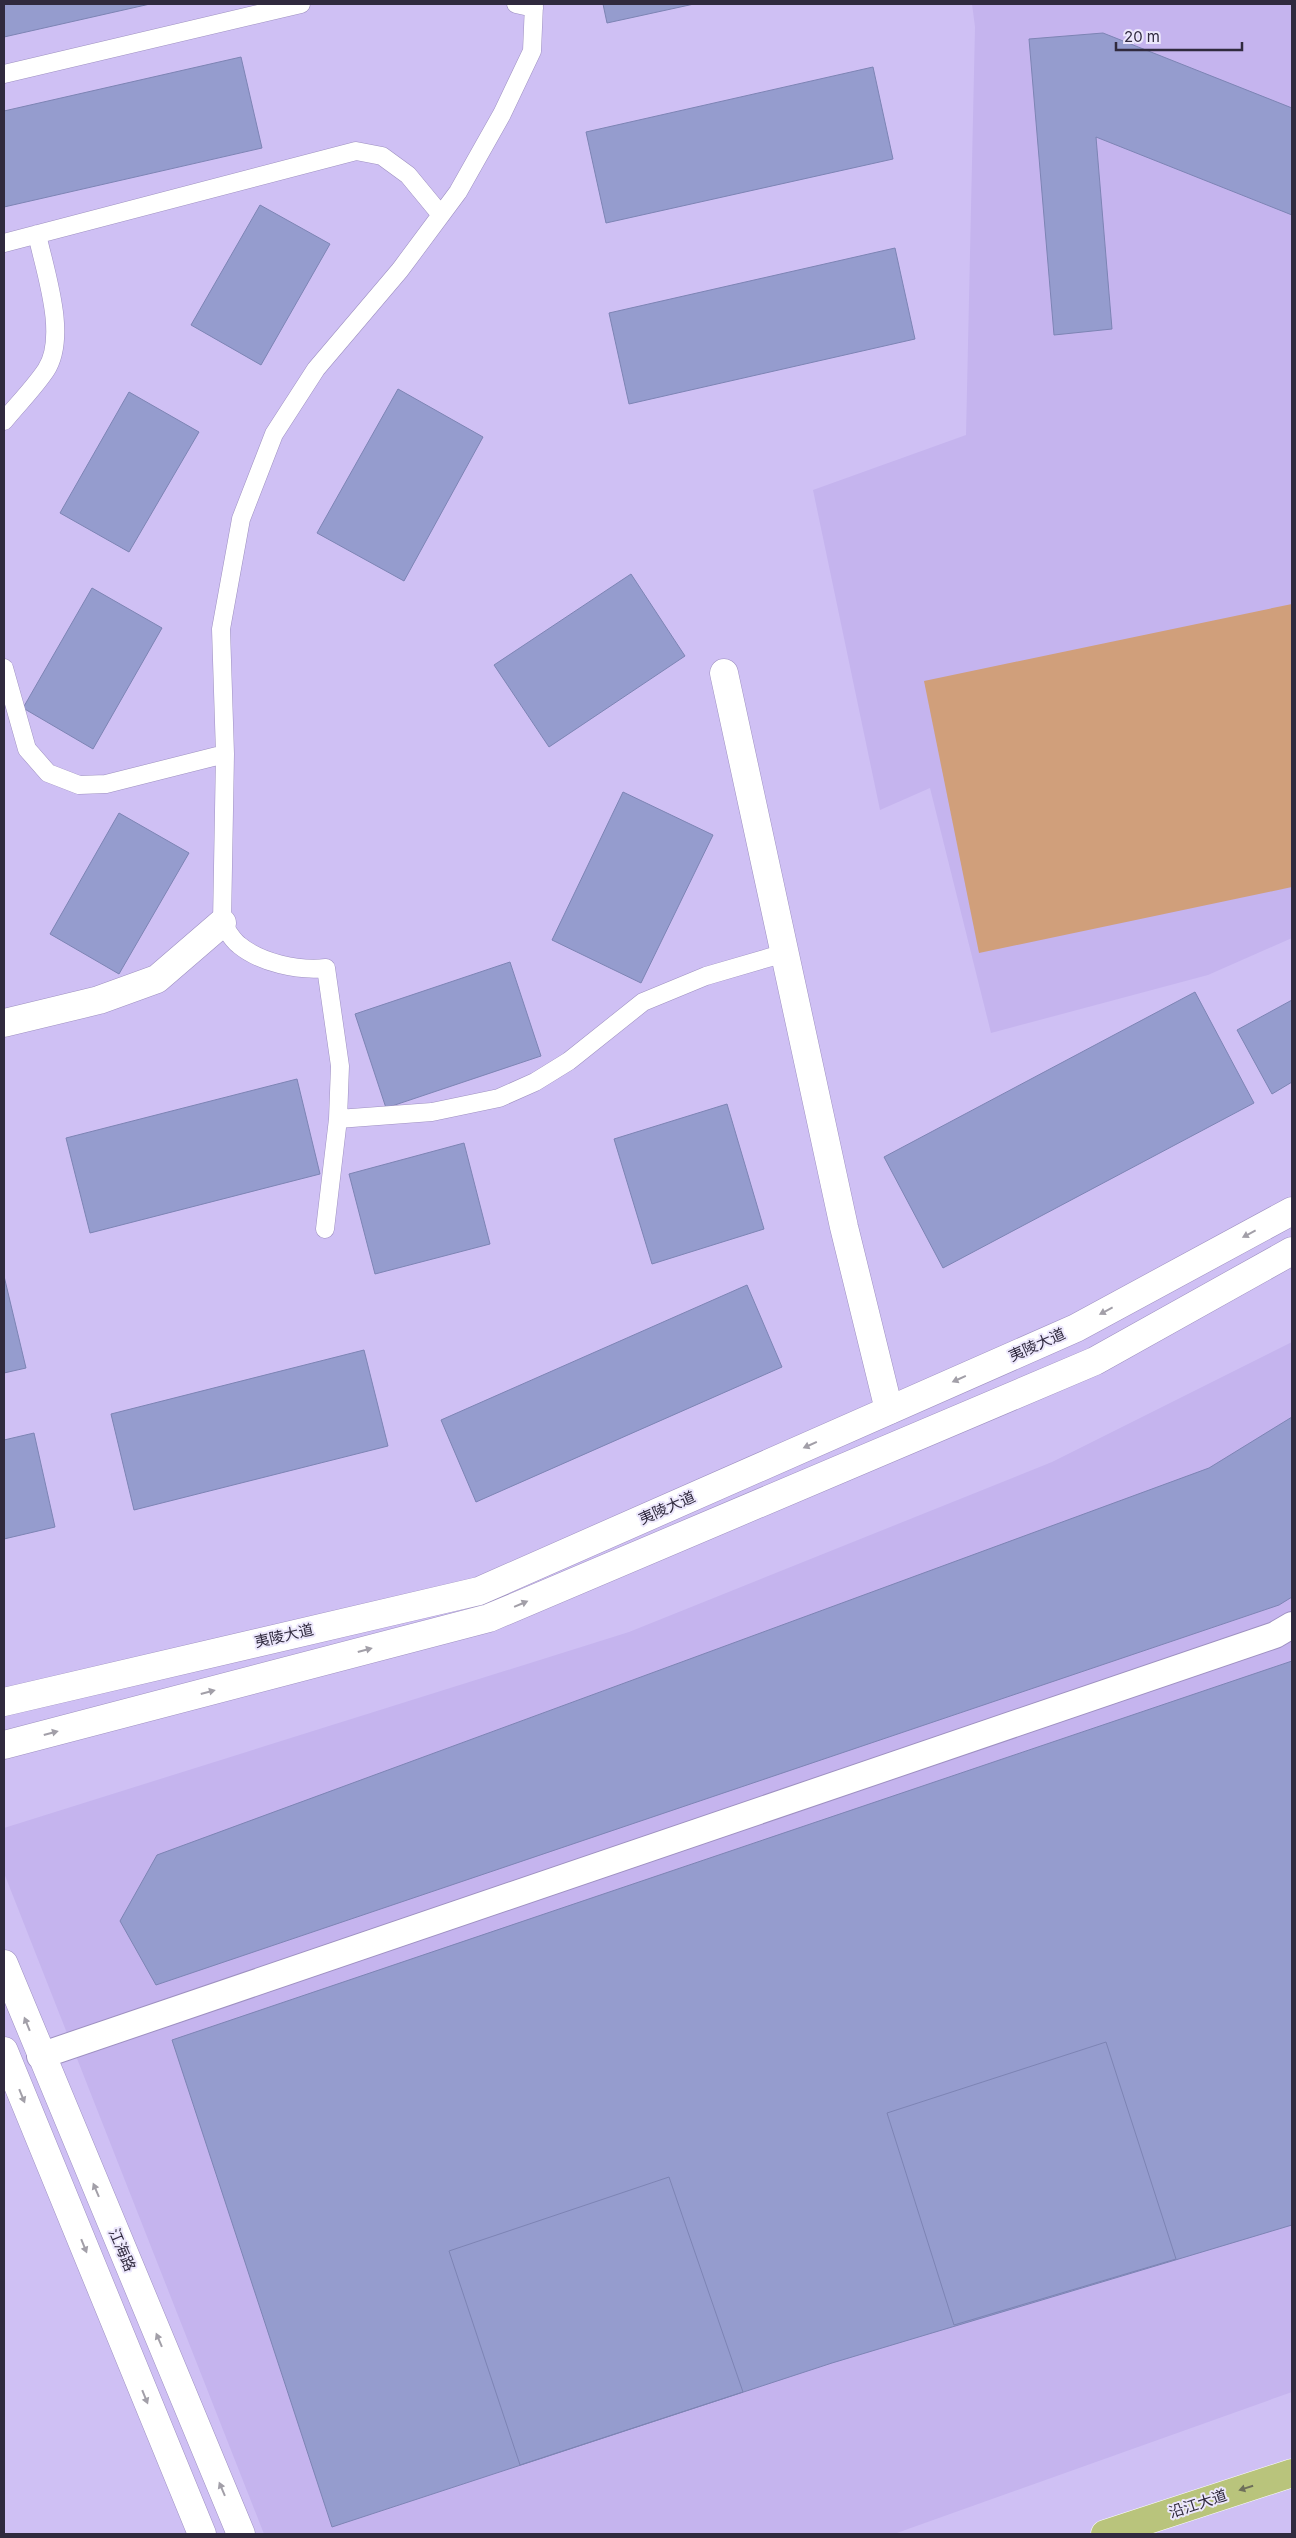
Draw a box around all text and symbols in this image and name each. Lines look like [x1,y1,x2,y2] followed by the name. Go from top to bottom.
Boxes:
[1116,20,1242,52] scale bar
[1124,27,1160,46] text: 20 m
[1242,1230,1257,1238] one-way arrow
[1099,1307,1114,1315] one-way arrow
[1006,1324,1068,1365] street label: 夷陵大道
[952,1376,966,1384] one-way arrow
[803,1441,817,1449] one-way arrow
[636,1487,698,1528] street label: 夷陵大道
[514,1600,528,1608] one-way arrow
[253,1620,315,1652] street label: 夷陵大道
[358,1646,373,1654] one-way arrow
[201,1687,216,1695] one-way arrow
[43,1729,58,1737] one-way arrow
[23,2016,30,2031] one-way arrow
[19,2089,27,2103] one-way arrow
[92,2183,100,2197] one-way arrow
[105,2225,140,2274] street label: 江海路
[80,2239,88,2254] one-way arrow
[155,2332,163,2347] one-way arrow
[142,2390,150,2404] one-way arrow
[218,2482,226,2496] one-way arrow
[1238,2484,1253,2492] one-way arrow
[1166,2485,1229,2522] street label: 沿江大道

